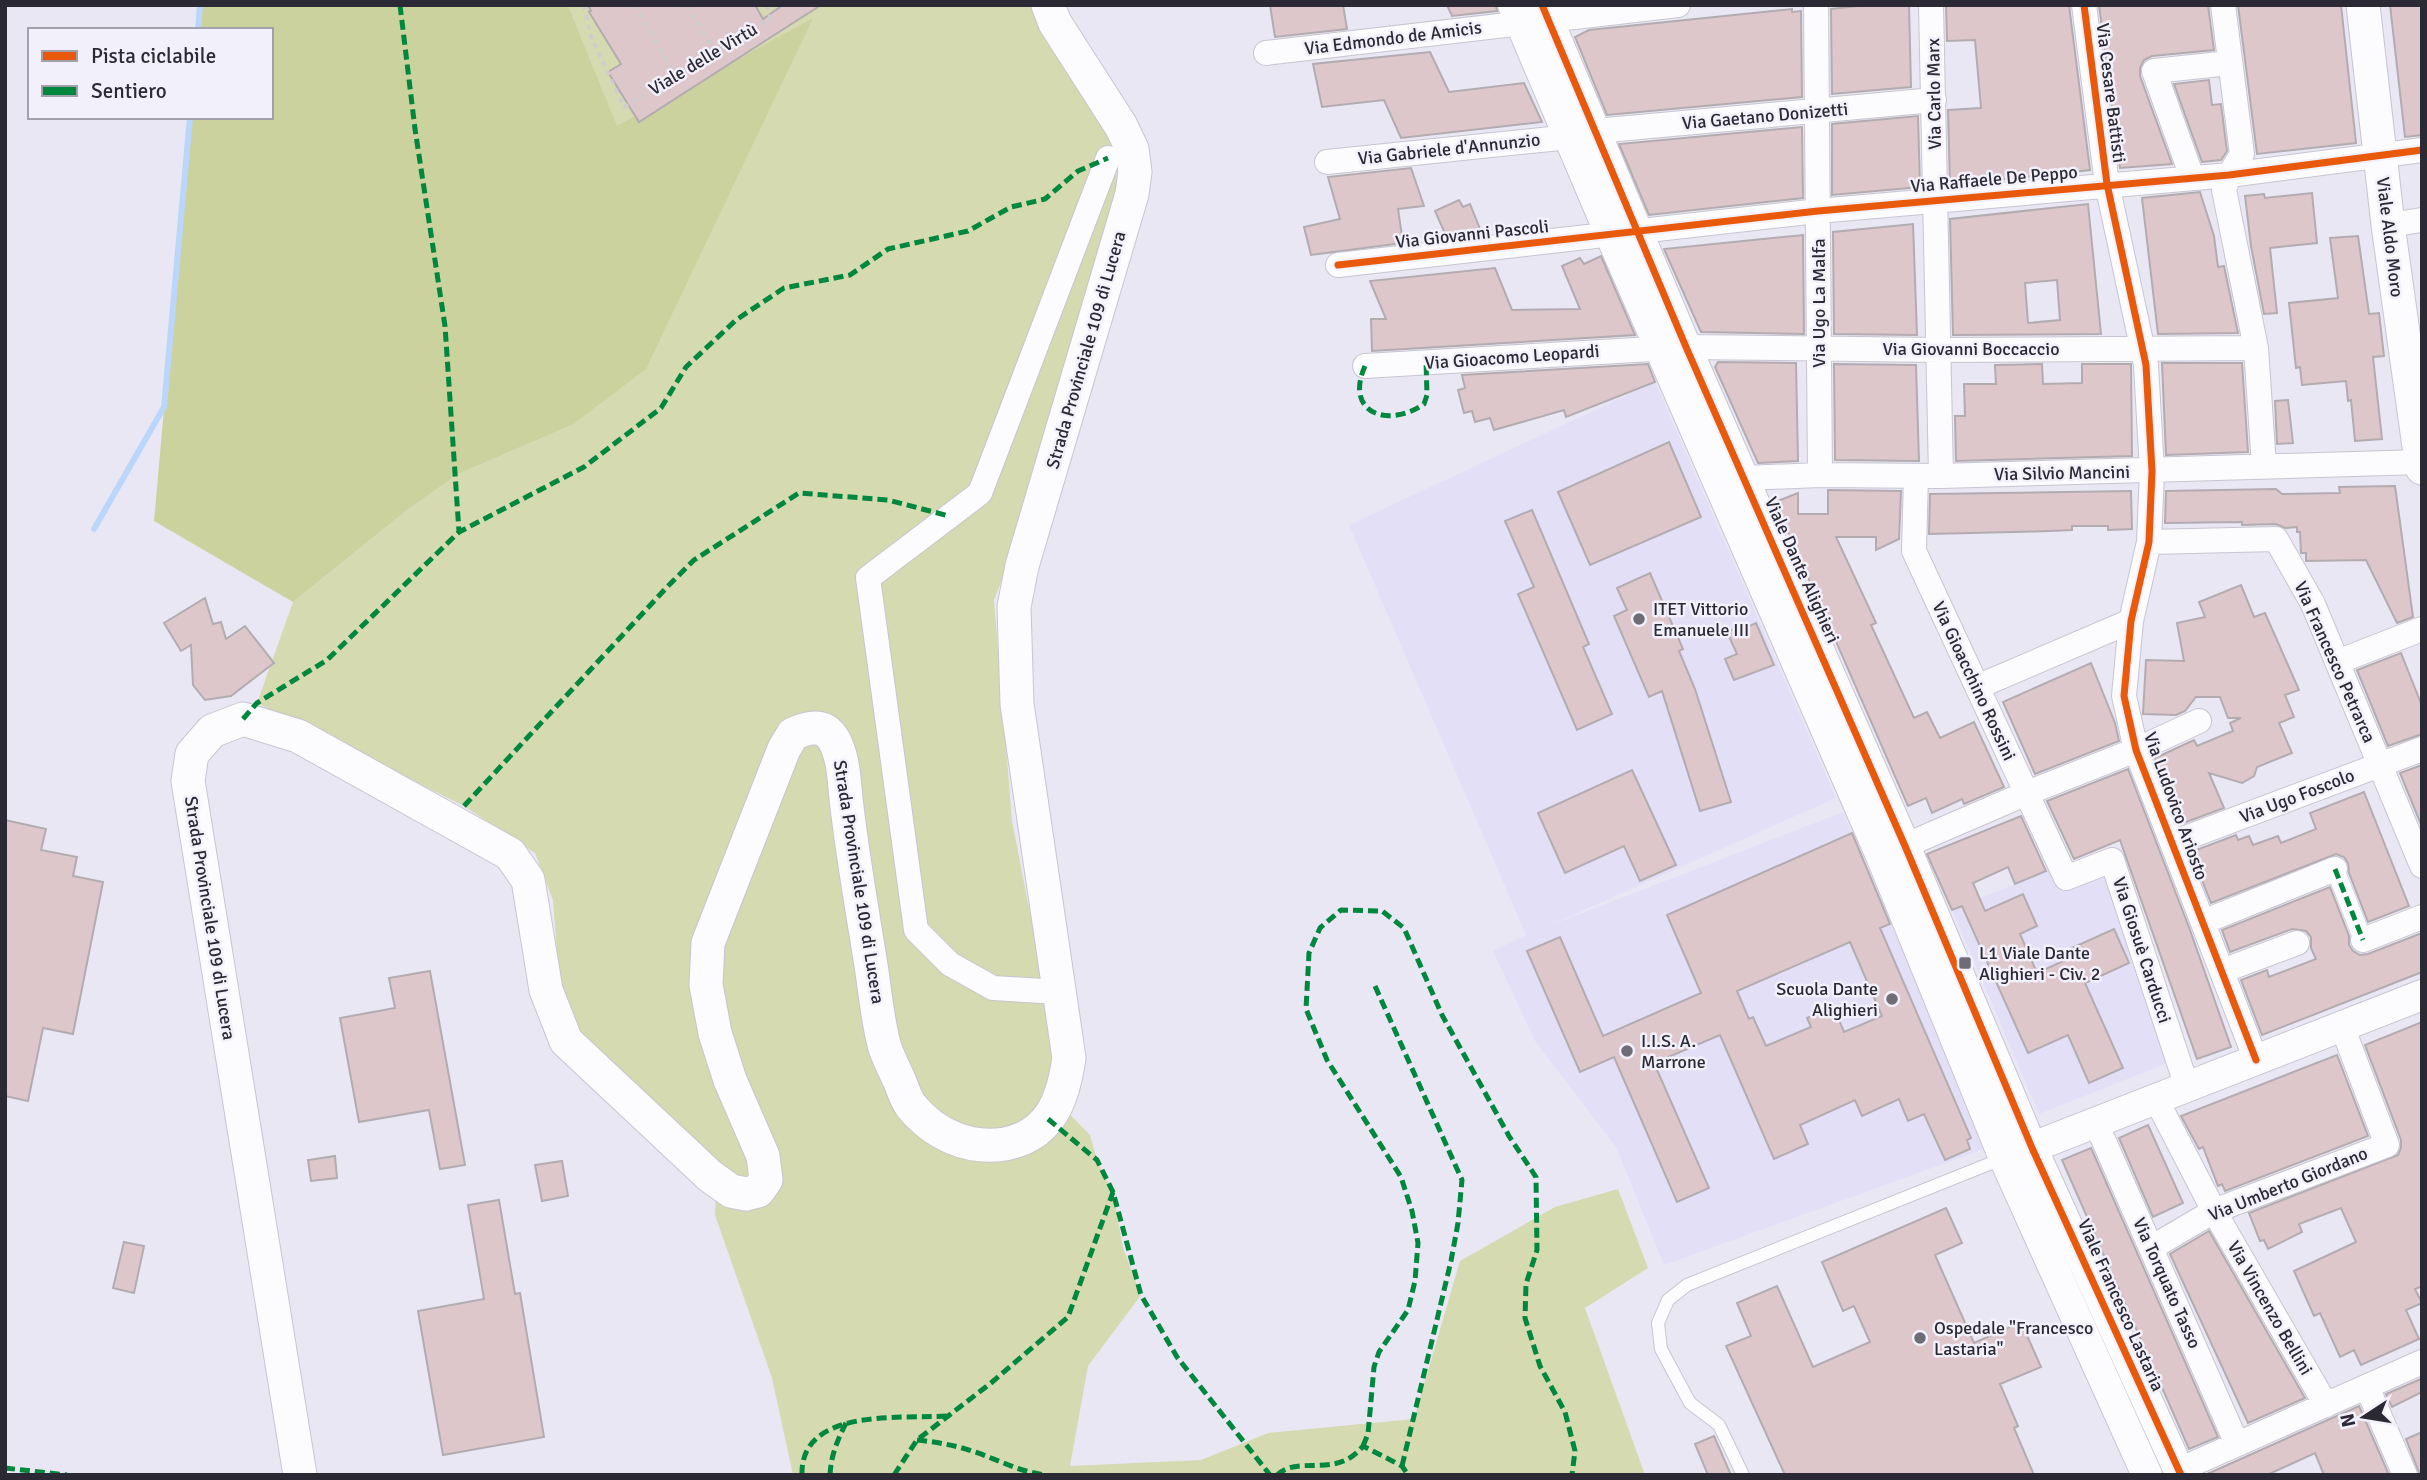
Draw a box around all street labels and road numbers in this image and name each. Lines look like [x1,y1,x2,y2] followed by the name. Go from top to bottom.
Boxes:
[1303,16,1483,60] street label: Via Edmondo de Amicis
[645,18,761,100] street label: Viale delle Virtù
[2091,22,2131,164] street label: Via Cesare Battisti
[1922,37,1946,150] street label: Via Carlo Marx
[1681,98,1849,134] street label: Via Gaetano Donizetti
[1357,128,1541,170] street label: Via Gabriele d'Annunzio
[1910,161,2078,197] street label: Via Raffaele De Peppo
[2372,176,2408,298] street label: Viale Aldo Moro
[1394,215,1550,253] street label: Via Giovanni Pascoli
[1041,228,1131,472] street label: Strada Provinciale 109 di Lucera
[1808,238,1830,368] street label: Via Ugo La Malfa
[1882,338,2060,360] street label: Via Giovanni Boccaccio
[1424,340,1600,374] street label: Via Gioacomo Leopardi
[1994,461,2130,485] street label: Via Silvio Mancini
[1760,493,1844,647] street label: Viale Dante Alighieri
[2290,578,2380,746] street label: Via Francesco Petrarca
[1927,598,2021,764] street label: Via Gioacchino Rossini
[2139,729,2213,883] street label: Via Ludovico Ariosto
[829,759,889,1005] street label: Strada Provinciale 109 di Lucera
[2236,764,2358,828] street label: Via Ugo Foscolo
[180,795,240,1041] street label: Strada Provinciale 109 di Lucera
[2108,874,2176,1026] street label: Via Giosuè Carducci
[2205,1142,2371,1226] street label: Via Umberto Giordano
[2128,1214,2206,1352] street label: Via Torquato Tasso
[2073,1215,2169,1395] street label: Viale Francesco Lastaria
[2223,1237,2317,1379] street label: Via Vincenzo Bellini

